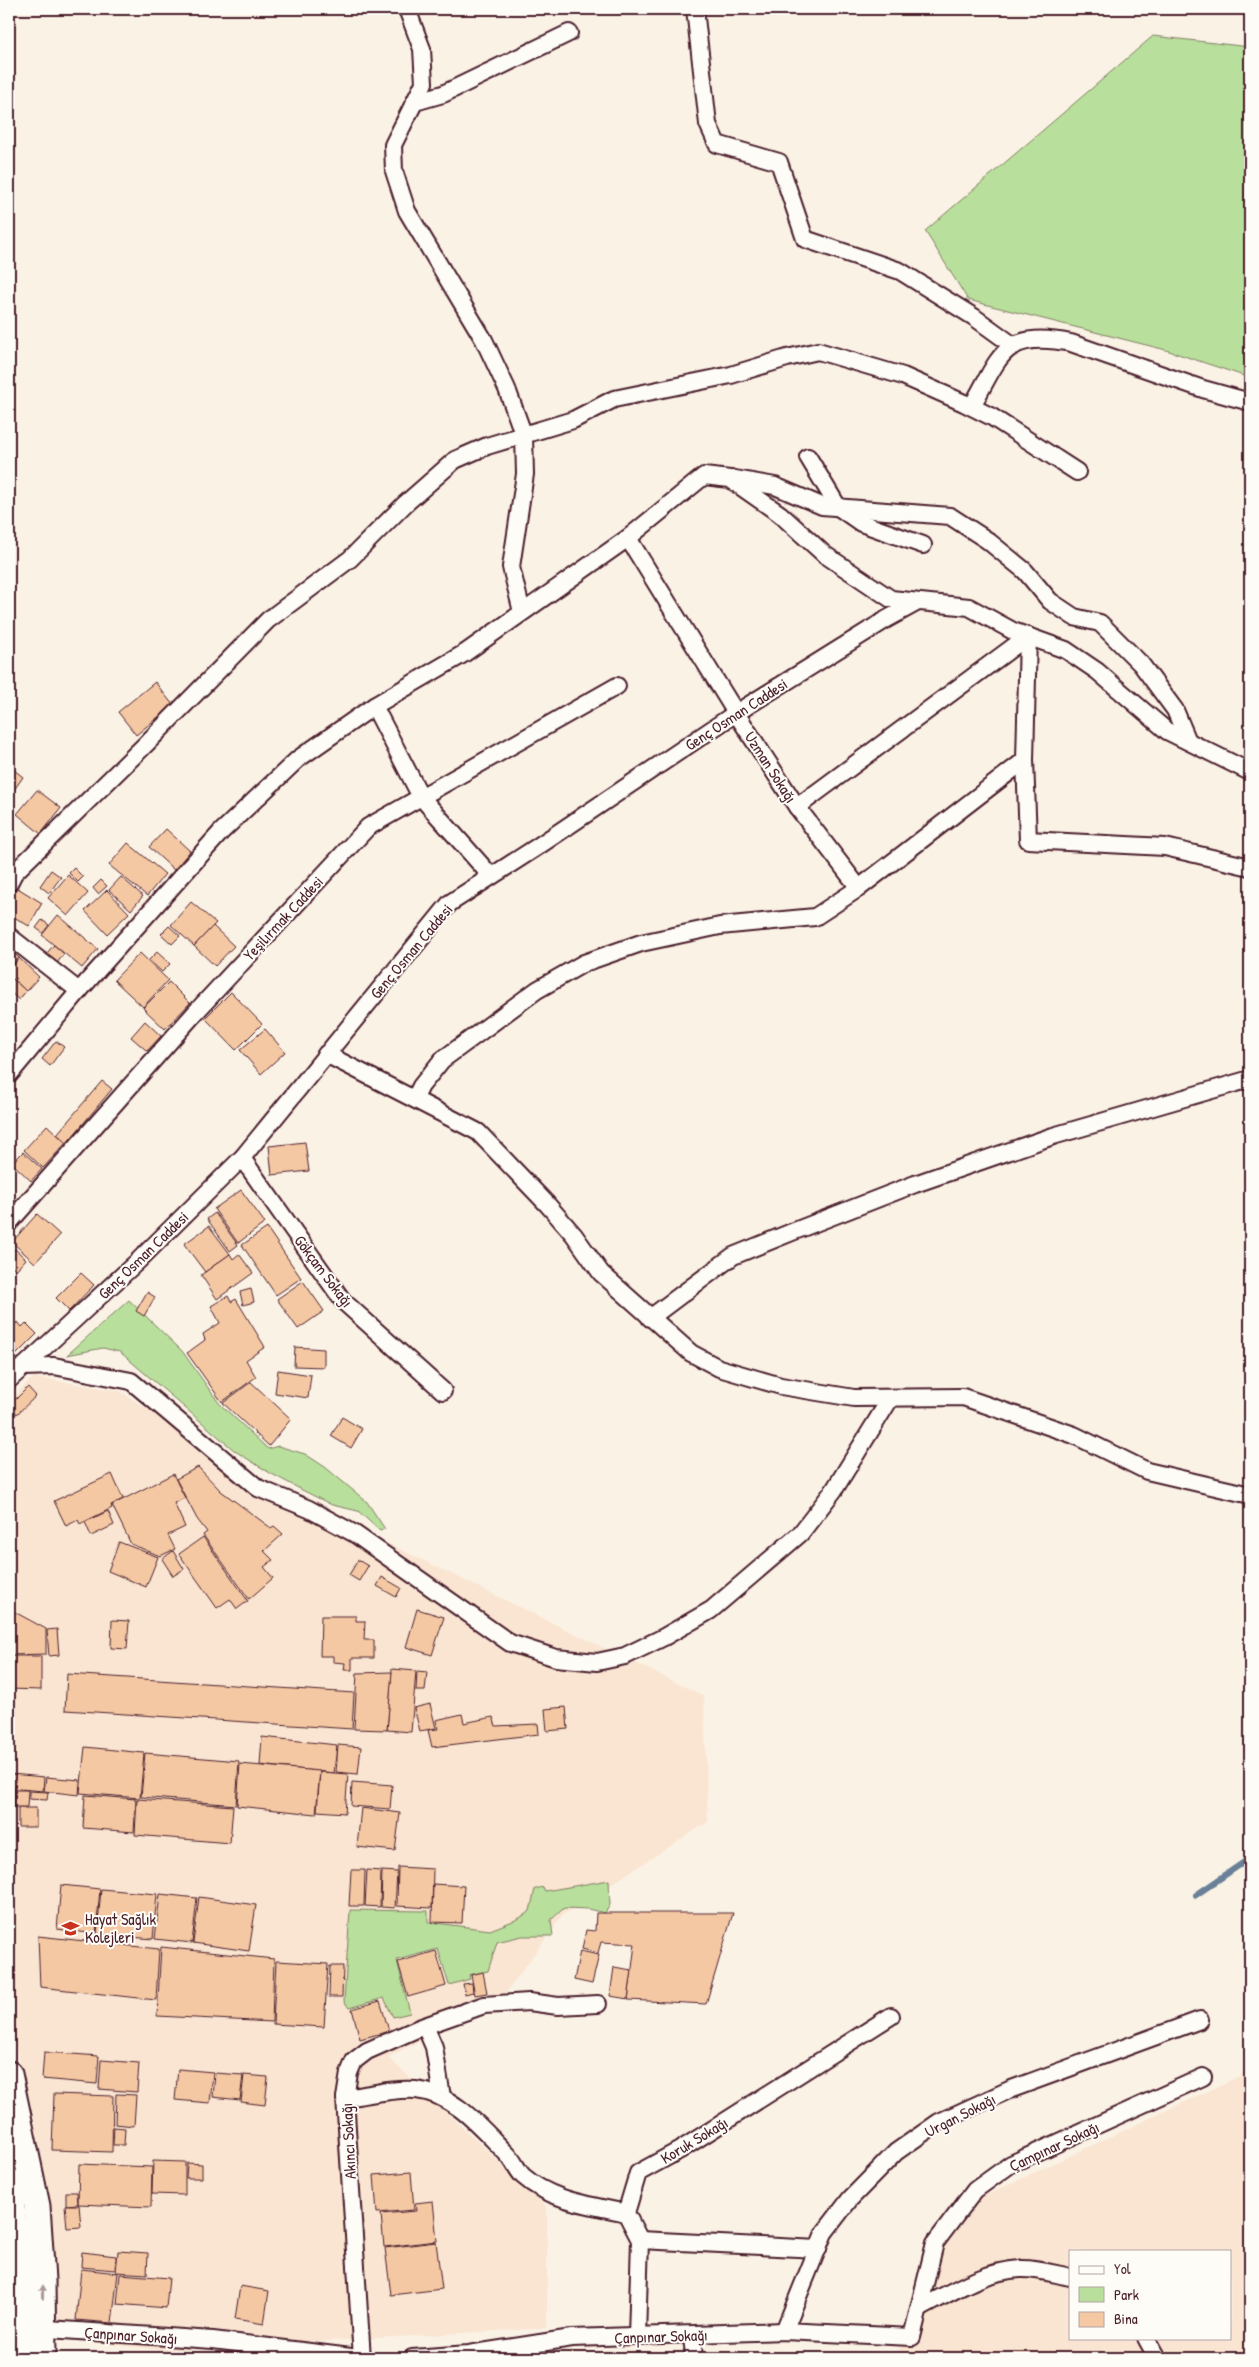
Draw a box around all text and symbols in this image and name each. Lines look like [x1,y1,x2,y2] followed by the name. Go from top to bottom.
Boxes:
[681,673,791,755] street label: Genç Osman Caddesi
[740,727,802,807] street label: Uzman Sokağı
[238,871,328,965] street label: Yeşilırmak Caddesi
[365,899,457,1003] street label: Genç Osman Caddesi
[93,1206,193,1304] street label: Genç Osman Caddesi
[290,1230,358,1312] street label: Gökçam Sokağı
[85,1908,157,1948] place label: Hayat Sağlık Kolejleri
[61,1918,81,1938] school or university icon: Hayat Sağlık Kolejleri
[921,2088,999,2142] street label: Urgan Sokağı
[335,2102,361,2180] street label: Akıncı Sokağı
[656,2111,732,2169] street label: Koruk Sokağı
[1005,2116,1103,2176] street label: Çampınar Sokağı
[1069,2250,1232,2340] legend
[1114,2258,1131,2279] text: Yol
[39,2284,47,2300] one-way arrow
[1114,2284,1139,2305] text: Park
[1114,2308,1138,2329] text: Bina
[84,2321,178,2349] street label: Çanpınar Sokağı
[614,2323,708,2349] street label: Çanpınar Sokağı

